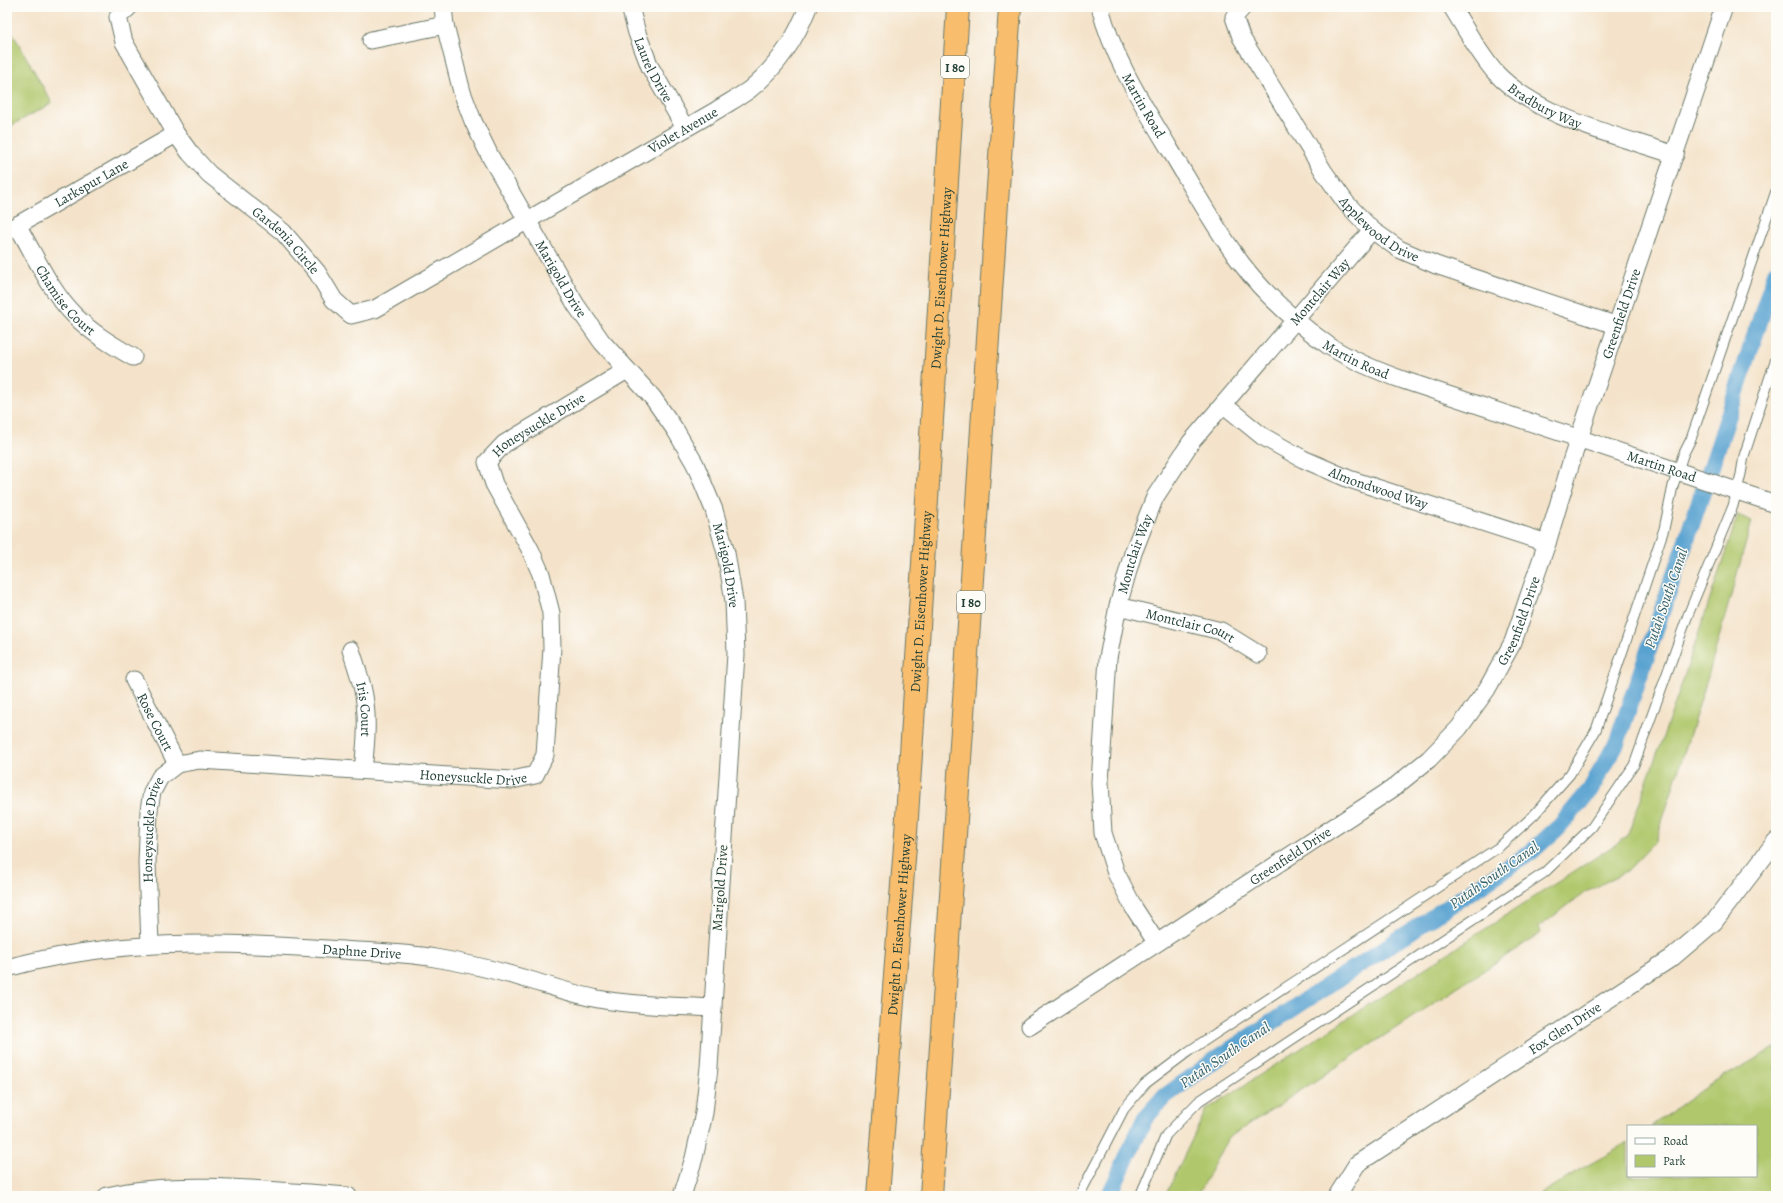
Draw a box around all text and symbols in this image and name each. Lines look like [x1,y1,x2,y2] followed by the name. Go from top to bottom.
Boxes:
[630,34,678,105] street label: Laurel Drive
[941,56,969,78] road number: I 80
[1118,70,1170,142] street label: Martin Road
[1504,78,1585,133] street label: Bradbury Way
[644,102,721,158] street label: Violet Avenue
[51,154,132,211] street label: Larkspur Lane
[926,186,956,370] street label: Dwight D. Eisenhower Highway
[1334,192,1422,266] street label: Applewood Drive
[248,202,324,278] street label: Gardenia Circle
[531,237,591,321] street label: Marigold Drive
[1285,253,1354,329] street label: Montclair Way
[32,261,100,340] street label: Chamise Court
[1597,266,1645,361] street label: Greenfield Drive
[1319,335,1392,384] street label: Martin Road
[487,388,589,461] street label: Honeysuckle Drive
[1625,446,1699,487] street label: Martin Road
[1325,462,1431,514] street label: Almondwood Way
[905,509,936,693] street label: Dwight D. Eisenhower Highway
[1112,510,1157,596] street label: Montclair Way
[708,520,744,608] street label: Marigold Drive
[1639,545,1693,651] water label: Putah South Canal
[1492,574,1544,669] street label: Greenfield Drive
[957,591,985,613] road number: I 80
[1144,604,1239,647] street label: Montclair Court
[352,679,376,738] street label: Iris Court
[133,690,178,754] street label: Rose Court
[419,765,529,790] street label: Honeysuckle Drive
[137,773,168,883] street label: Honeysuckle Drive
[1246,822,1335,889] street label: Greenfield Drive
[882,833,915,1016] street label: Dwight D. Eisenhower Highway
[1445,837,1543,913] water label: Putah South Canal
[707,844,733,932] street label: Marigold Drive
[321,939,402,963] street label: Daphne Drive
[1525,997,1605,1059] street label: Fox Glen Drive
[1176,1017,1274,1093] water label: Putah South Canal
[1627,1125,1757,1177] legend
[1663,1133,1689,1149] text: Road
[1663,1153,1686,1169] text: Park

